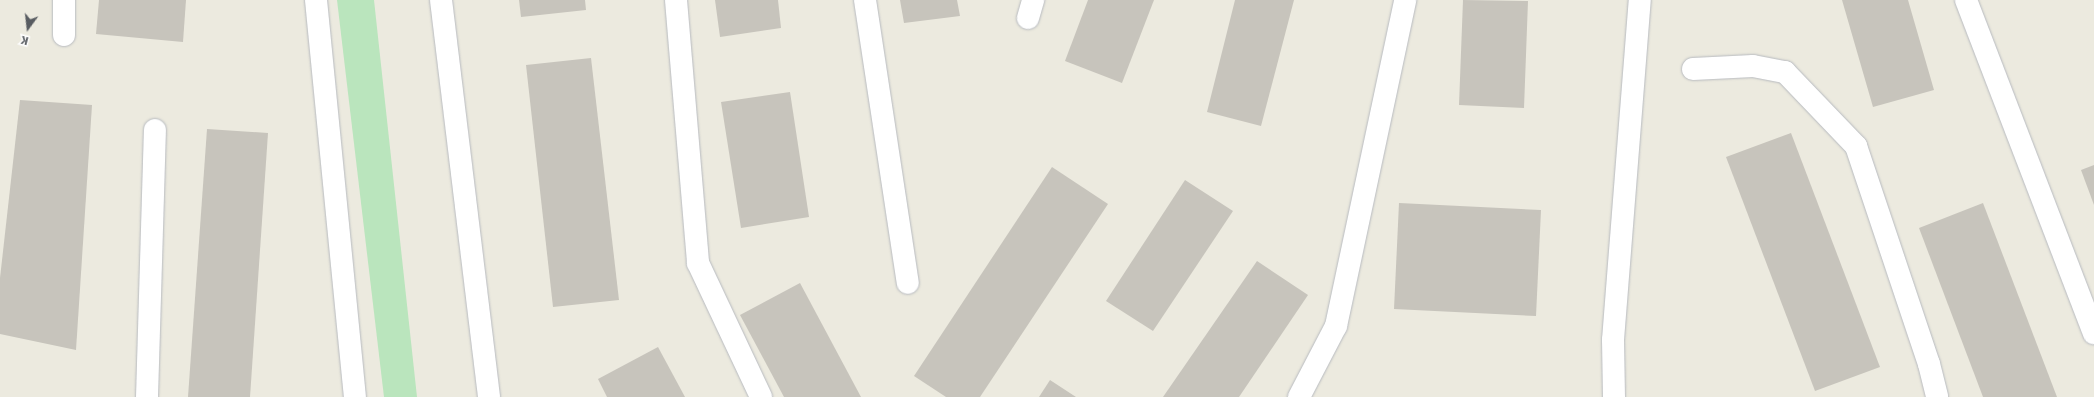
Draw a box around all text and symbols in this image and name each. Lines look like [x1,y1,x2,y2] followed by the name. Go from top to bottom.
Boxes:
[8,8,48,48] north arrow
[20,33,30,47] text: K

